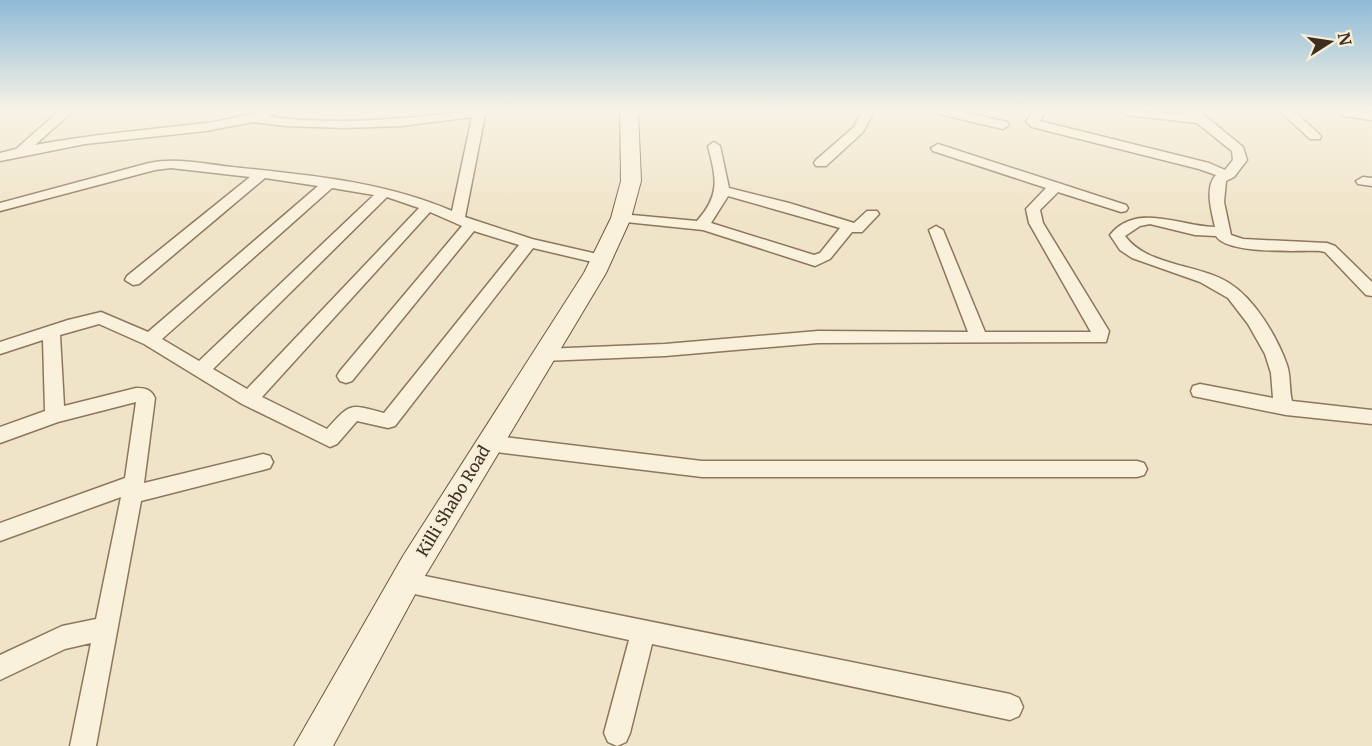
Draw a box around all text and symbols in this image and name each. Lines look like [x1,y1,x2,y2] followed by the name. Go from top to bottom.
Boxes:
[1300,12,1360,72] north arrow
[1334,31,1356,47] text: N
[412,442,494,560] street label: Killi Shabo Road

